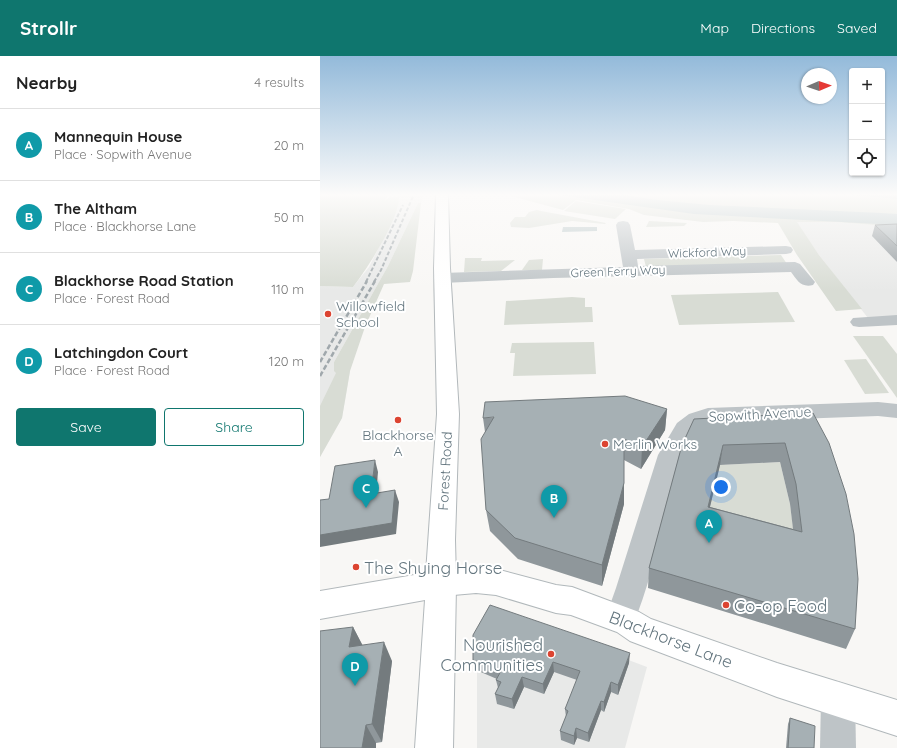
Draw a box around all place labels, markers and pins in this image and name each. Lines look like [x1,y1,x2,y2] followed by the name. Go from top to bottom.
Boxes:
[336,297,405,331] place label: Willowfield School
[323,309,333,319] marker: Willowfield School
[393,415,403,425] marker: Blackhorse A
[362,426,434,460] place label: Blackhorse A
[613,435,697,453] place label: Merlin Works
[600,439,610,449] marker: Merlin Works
[353,475,379,508] pin: C
[541,485,567,518] pin: B
[696,510,722,543] pin: A
[364,557,502,578] place label: The Shying Horse
[351,562,361,572] marker: The Shying Horse
[734,595,827,616] place label: Co-op Food
[721,600,731,610] marker: Co-op Food
[441,634,543,675] place label: Nourished Communities
[546,649,556,659] marker: Nourished Communities
[342,653,368,686] pin: D

